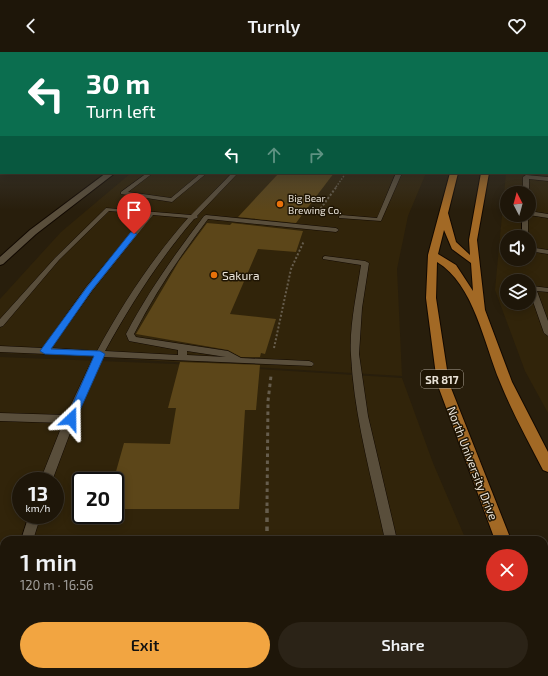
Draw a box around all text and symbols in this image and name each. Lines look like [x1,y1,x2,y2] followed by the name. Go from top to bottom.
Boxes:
[20,15,42,37] icon: back
[248,15,300,37] text: Turnly
[506,15,528,37] icon: heart
[86,66,150,100] text: 30 m
[20,68,72,120] icon: left
[86,100,156,122] text: Turn left
[221,144,243,166] icon: left
[263,144,285,166] icon: ahead
[305,144,327,166] icon: right
[500,186,536,222] north arrow
[500,186,536,310] map controls
[288,192,341,216] place label: Big Bear Brewing Co.
[117,193,151,234] pin
[123,199,145,221] icon: arrive
[275,199,285,209] marker: Big Bear Brewing Co.
[500,230,536,266] button: sound
[222,268,260,282] place label: Sakura
[209,270,219,280] marker: Sakura
[500,274,536,310] button: layers
[421,370,463,388] road number: SR 817
[50,398,92,440] position arrow
[445,404,501,522] street label: North University Drive
[72,472,124,524] speed limit sign: 20
[28,481,48,505] text: 13
[26,502,50,514] text: km/h
[20,547,77,576] text: 1 min
[486,549,528,591] button: close
[20,577,94,593] text: 120 m · 16:56
[20,622,270,668] button: Exit
[278,622,528,668] button: Share

